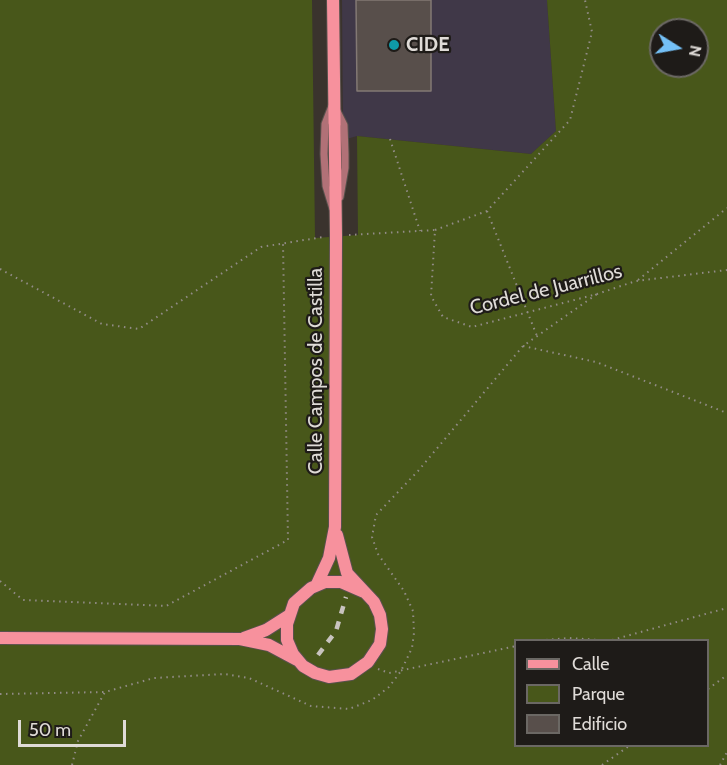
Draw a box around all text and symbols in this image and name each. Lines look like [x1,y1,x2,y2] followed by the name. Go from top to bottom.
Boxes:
[649,18,709,78] north arrow
[406,33,450,57] place label: CIDE
[387,38,401,52] marker: CIDE
[685,44,706,59] text: N
[467,259,625,321] street label: Cordel de Juarrillos
[304,268,328,474] street label: Calle Campos de Castilla
[514,639,709,747] legend
[572,653,609,675] text: Calle
[572,683,625,705] text: Parque
[21,708,129,746] scale bar
[572,713,627,735] text: Edificio
[29,719,71,741] text: 50 m

